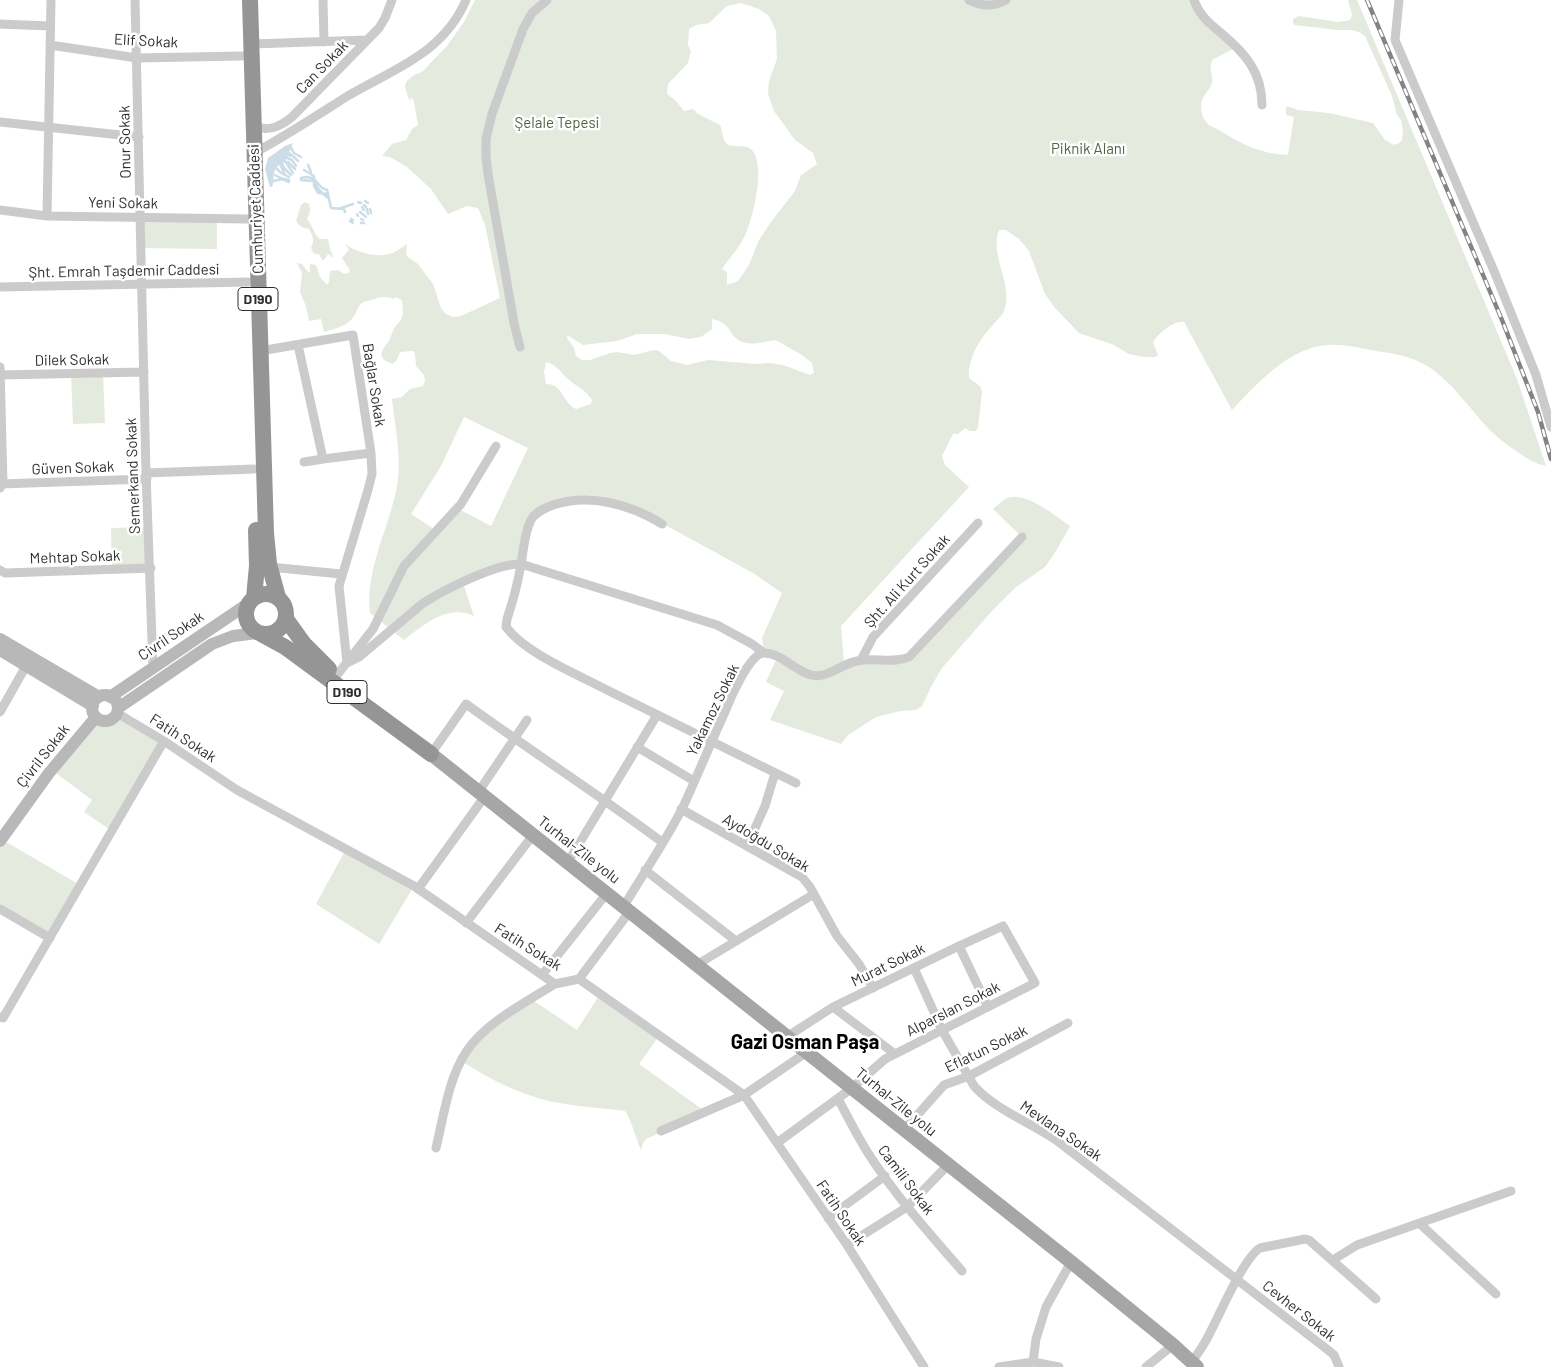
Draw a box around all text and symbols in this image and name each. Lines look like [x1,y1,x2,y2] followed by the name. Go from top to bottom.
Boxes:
[113,30,179,52] street label: Elif Sokak
[292,37,352,97] street label: Can Sokak
[115,105,135,179] street label: Onur Sokak
[515,114,599,132] park label: Şelale Tepesi
[1051,140,1125,158] park label: Piknik Alanı
[245,144,267,274] street label: Cumhuriyet Caddesi
[88,193,158,213] street label: Yeni Sokak
[28,260,220,282] street label: Şht. Emrah Taşdemir Caddesi
[238,288,278,310] road number: D190
[359,342,389,428] street label: Bağlar Sokak
[35,350,109,370] street label: Dilek Sokak
[122,418,144,534] street label: Semerkand Sokak
[31,458,115,478] street label: Güven Sokak
[860,531,954,631] street label: Şht. Ali Kurt Sokak
[29,546,121,568] street label: Mehtap Sokak
[135,607,207,665] street label: Civril Sokak
[683,661,743,759] street label: Yakamoz Sokak
[327,680,367,704] road number: D190
[146,710,220,766] street label: Fatih Sokak
[13,721,73,791] street label: Çivril Sokak
[719,810,813,876] street label: Aydoğdu Sokak
[534,812,624,888] street label: Turhal-Zile yolu
[491,919,565,975] street label: Fatih Sokak
[848,939,928,991] street label: Murat Sokak
[903,978,1003,1040] street label: Alparslan Sokak
[942,1021,1030,1077] street label: Eflatun Sokak
[731,1030,879,1054] district label: Gazi Osman Paşa
[852,1064,940,1140] street label: Turhal-Zile yolu
[1017,1097,1105,1165] street label: Mevlana Sokak
[874,1142,938,1218] street label: Camili Sokak
[812,1177,870,1249] street label: Fatih Sokak
[1259,1277,1339,1345] street label: Cevher Sokak

